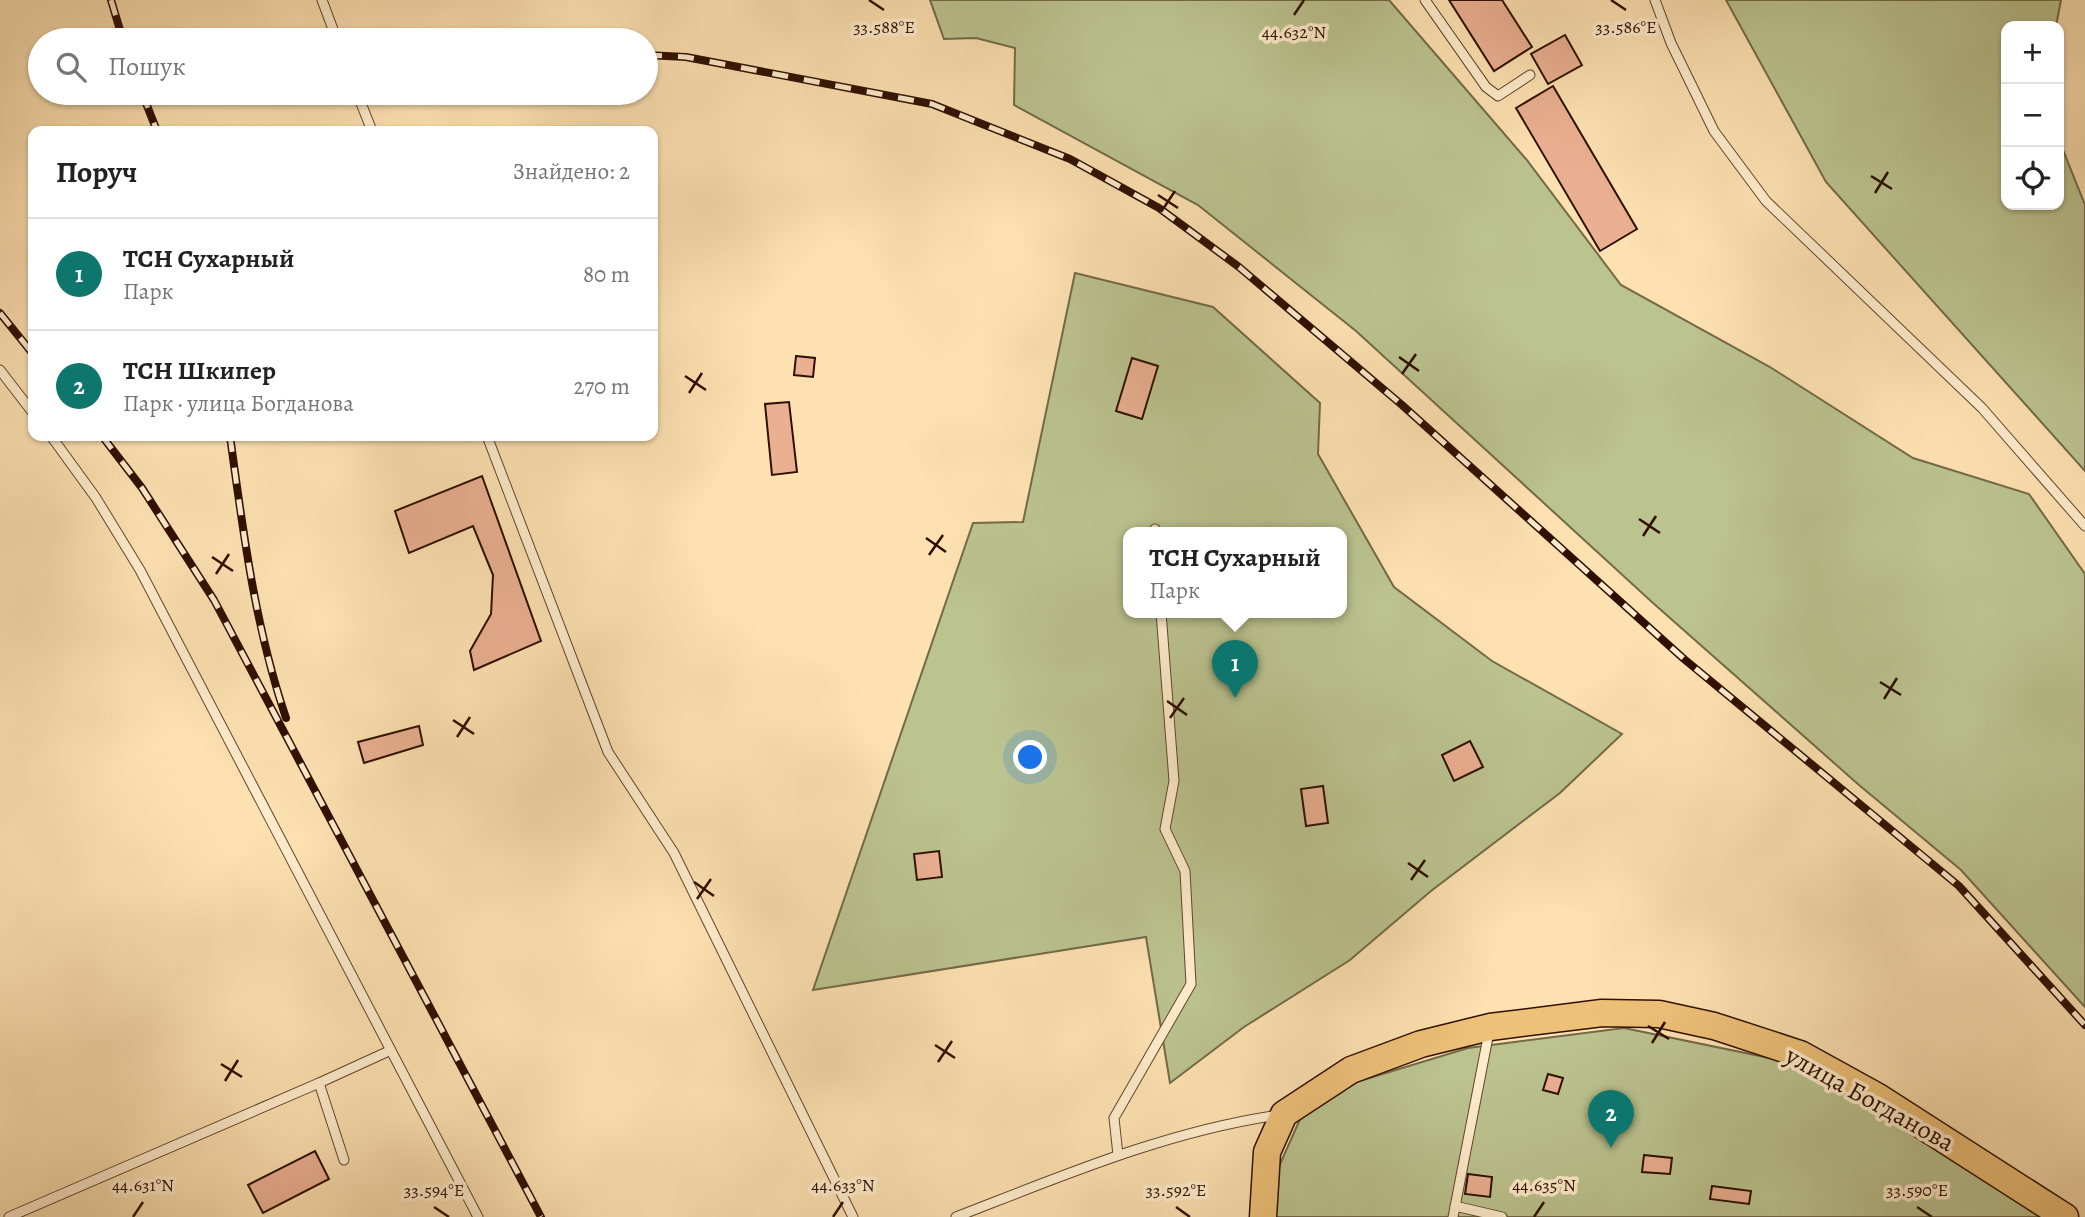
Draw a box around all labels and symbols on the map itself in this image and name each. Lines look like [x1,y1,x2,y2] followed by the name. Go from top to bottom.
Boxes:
[853,15,915,39] text: 33.588°E
[1595,15,1657,39] text: 33.586°E
[1262,20,1326,44] text: 44.632°N
[1212,640,1258,698] pin: 1
[1013,740,1047,774] your location
[1778,1038,1961,1160] street label: улица Богданова
[1588,1090,1634,1148] pin: 2
[112,1173,174,1197] text: 44.631°N
[811,1173,875,1197] text: 44.633°N
[1512,1173,1576,1197] text: 44.635°N
[404,1178,464,1202] text: 33.594°E
[1145,1178,1207,1202] text: 33.592°E
[1886,1178,1948,1202] text: 33.590°E

